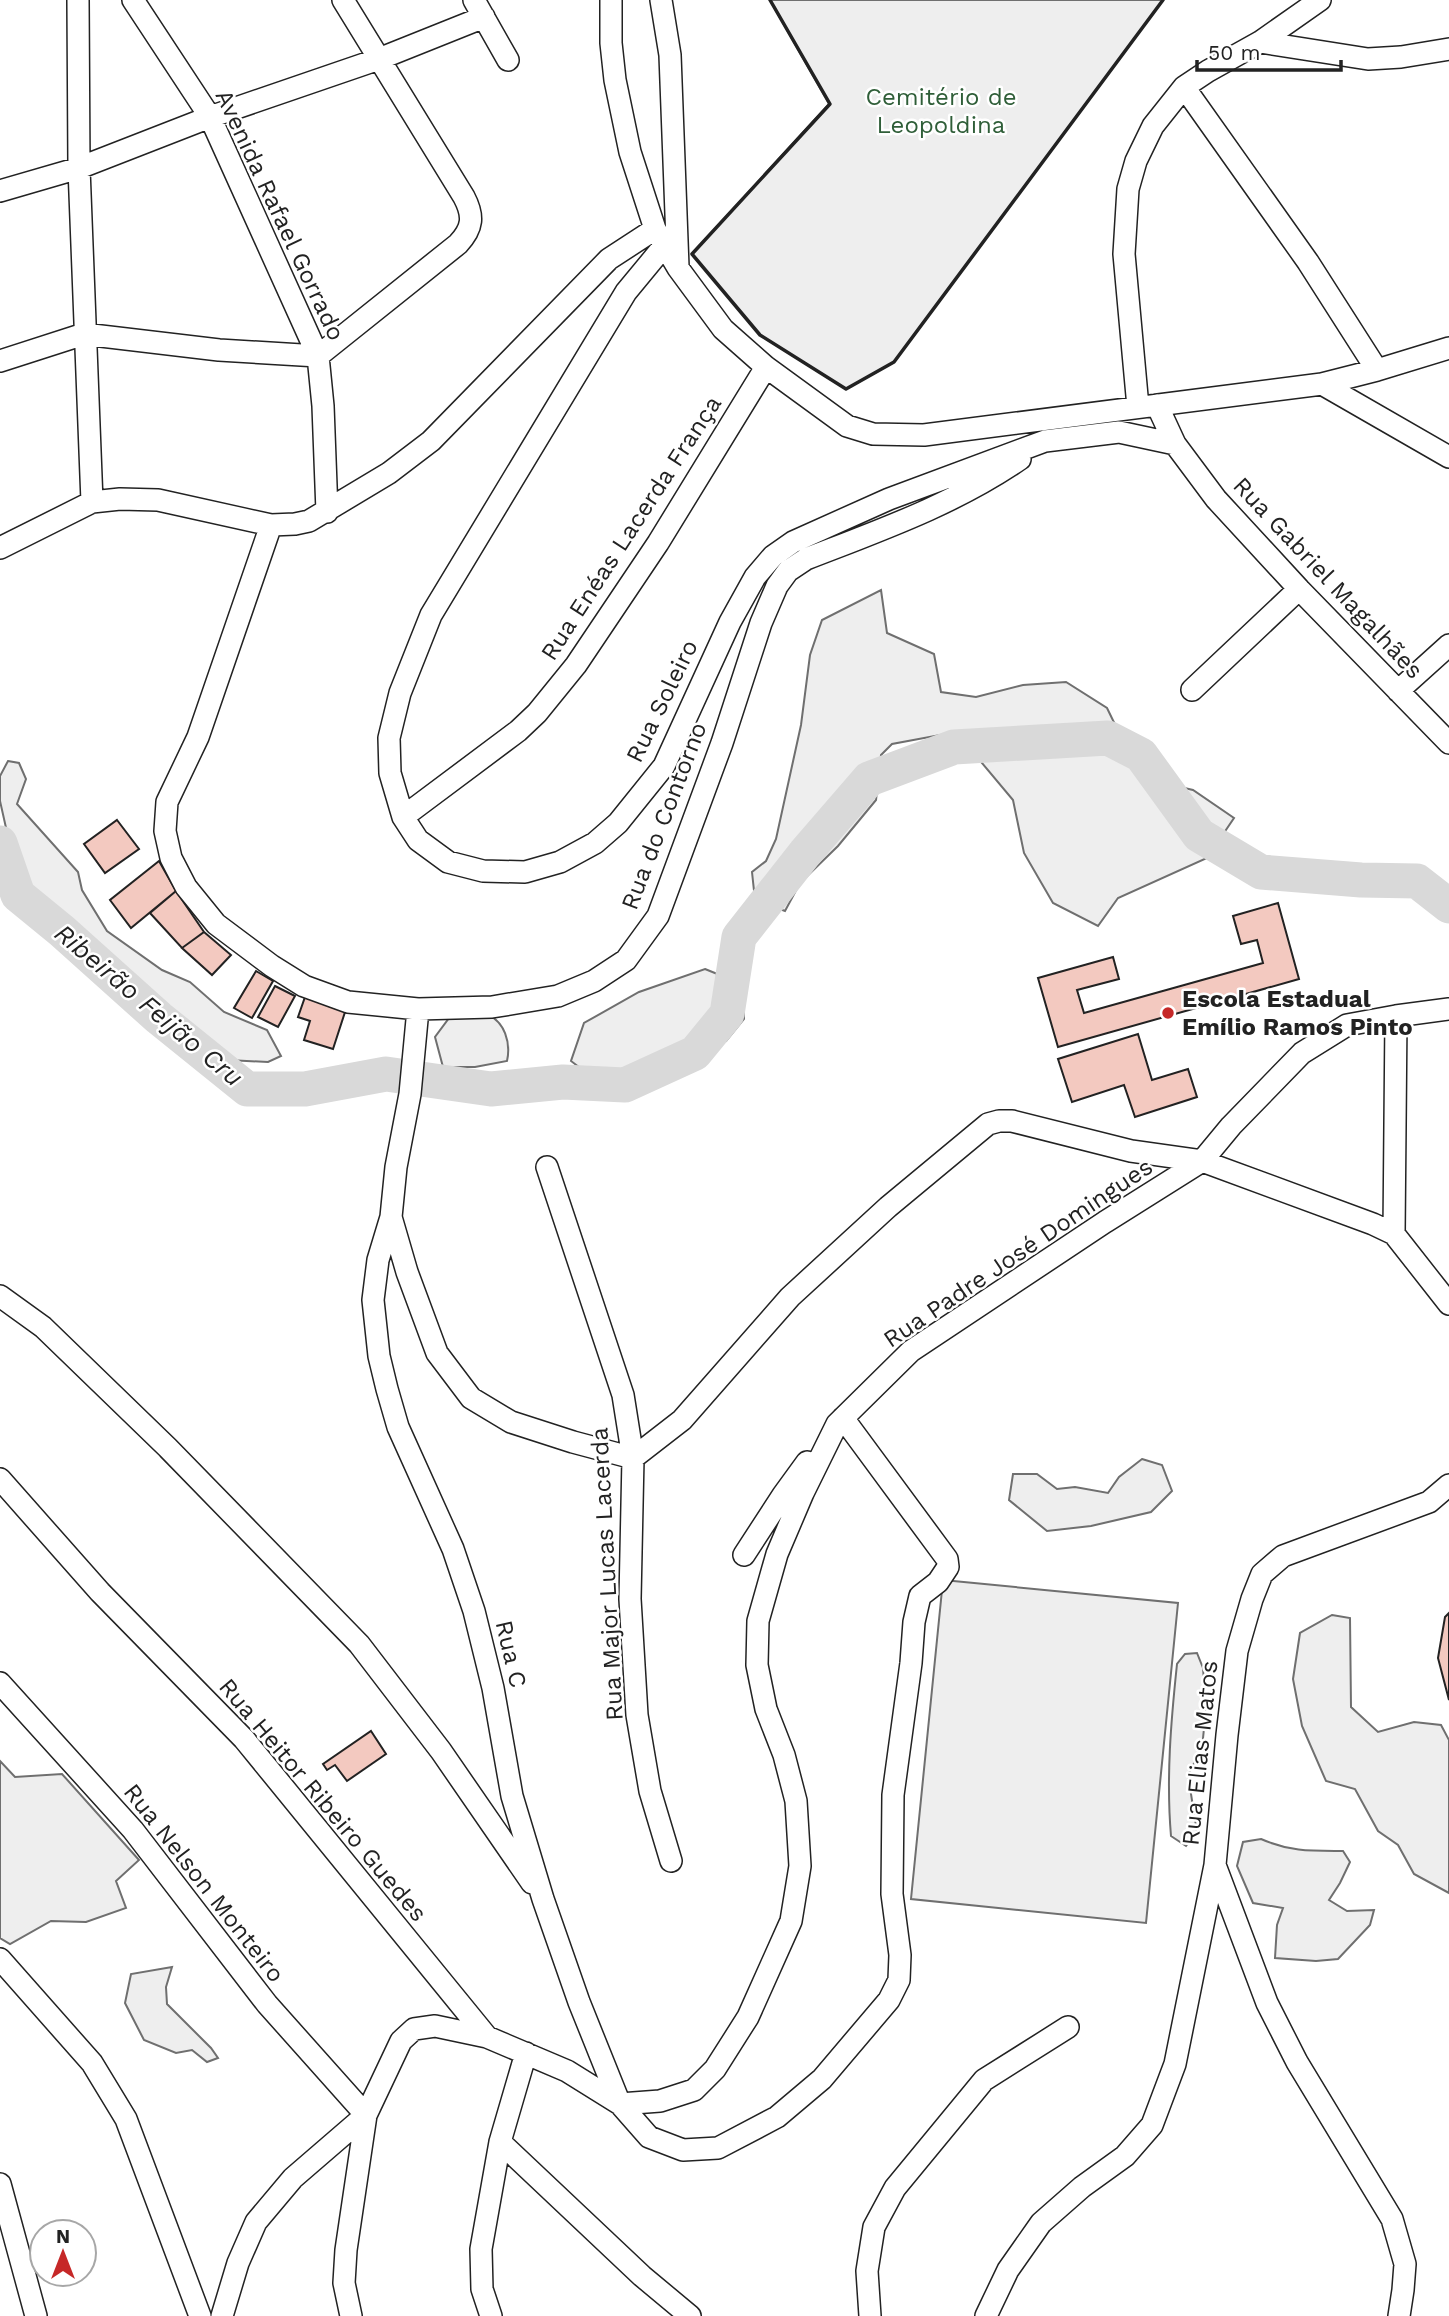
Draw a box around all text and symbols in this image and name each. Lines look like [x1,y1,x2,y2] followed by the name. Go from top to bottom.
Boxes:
[1197,28,1340,72] scale bar
[1208,40,1260,65] text: 50 m
[865,83,1017,139] park label: Cemitério de Leopoldina
[210,85,350,345] street label: Avenida Rafael Gorrado
[535,391,727,665] street label: Rua Enéas Lacerda França
[1227,472,1429,684] street label: Rua Gabriel Magalhães
[620,635,704,767] street label: Rua Soleiro
[615,718,713,914] street label: Rua do Contorno
[49,918,249,1092] water label: Ribeirão Feijão Cru
[1182,985,1413,1041] place label: Escola Estadual Emílio Ramos Pinto
[1160,1005,1176,1021] marker: Escola Estadual Emílio Ramos Pinto
[878,1152,1158,1354] street label: Rua Padre José Domingues
[585,1427,629,1721] street label: Rua Major Lucas Lacerda
[490,1618,532,1690] street label: Rua C
[1176,1659,1224,1847] street label: Rua Elias Matos
[213,1673,433,1927] street label: Rua Heitor Ribeiro Guedes
[118,1778,290,1988] street label: Rua Nelson Monteiro
[28,2218,98,2288] north arrow
[56,2225,70,2248] text: N

